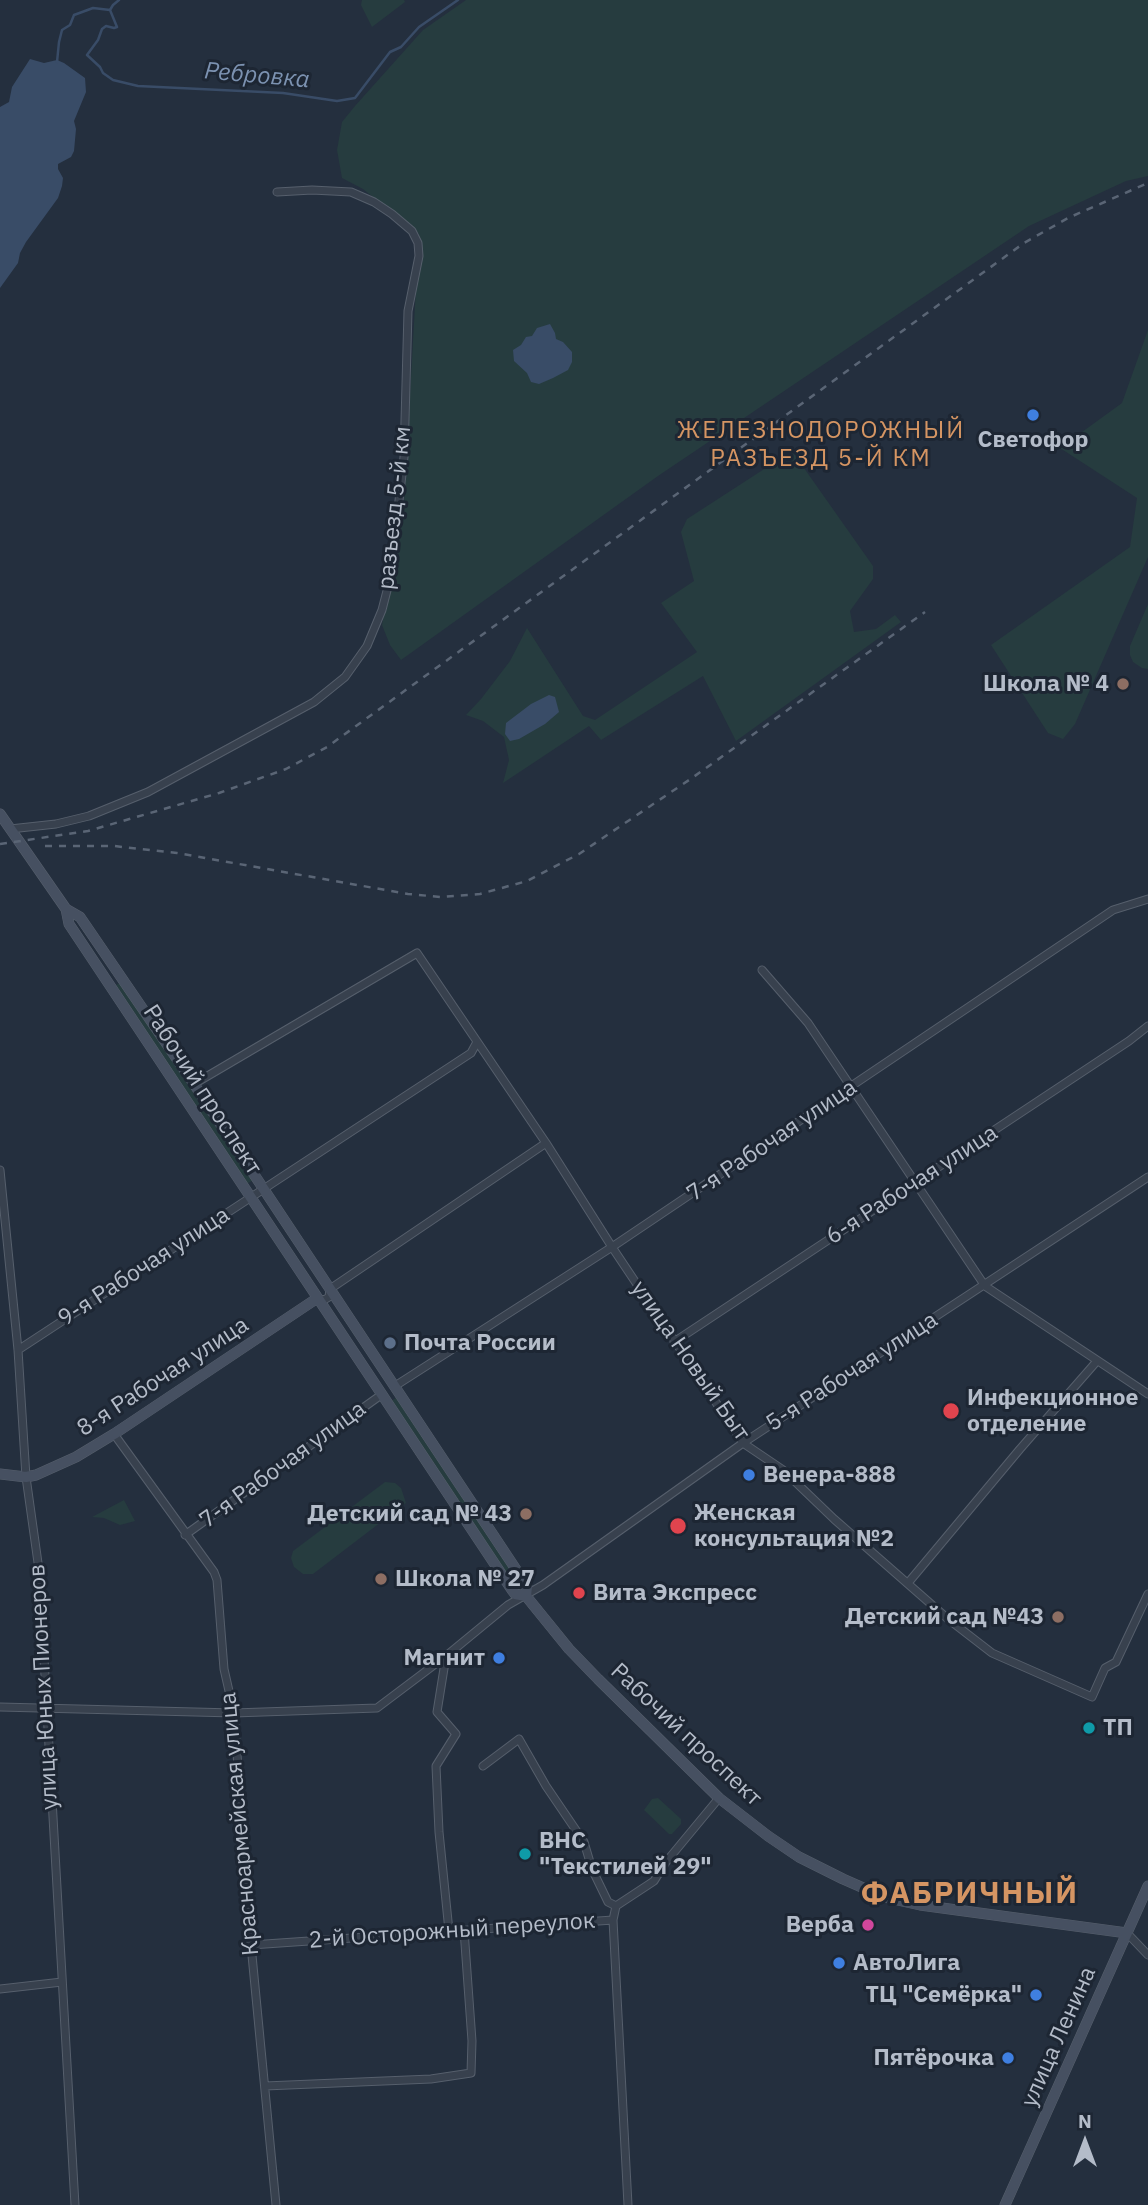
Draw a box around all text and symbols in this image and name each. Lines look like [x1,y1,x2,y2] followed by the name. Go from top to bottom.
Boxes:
[203,57,311,95] water label: Ребровка
[1025,407,1041,423] marker: Светофор
[679,417,963,473] district label: ЖЕЛЕЗНОДОРОЖНЫЙ РАЗЪЕЗД 5-Й КМ
[373,425,417,591] street label: разъезд 5-й км
[978,426,1088,454] place label: Светофор
[983,670,1109,698] place label: Школа № 4
[1115,676,1131,692] marker: Школа № 4
[137,1000,267,1180] street label: Рабочий проспект
[682,1074,862,1208] street label: 7-я Рабочая улица
[821,1119,1003,1251] street label: 6-я Рабочая улица
[53,1201,235,1333] street label: 9-я Рабочая улица
[625,1276,755,1446] street label: улица Новый Быт
[761,1306,943,1438] street label: 5-я Рабочая улица
[72,1311,254,1443] street label: 8-я Рабочая улица
[404,1329,556,1357] place label: Почта России
[382,1335,398,1351] marker: Почта России
[967,1384,1139,1438] place label: Инфекционное отделение
[194,1395,372,1535] street label: 7-я Рабочая улица
[941,1401,961,1421] marker: Инфекционное отделение
[763,1461,896,1489] place label: Венера-888
[741,1467,757,1483] marker: Венера-888
[694,1499,894,1553] place label: Женская консультация №2
[307,1500,512,1528] place label: Детский сад № 43
[518,1506,534,1522] marker: Детский сад № 43
[668,1516,688,1536] marker: Женская консультация №2
[24,1563,64,1811] street label: улица Юных Пионеров
[395,1565,535,1593] place label: Школа № 27
[373,1571,389,1587] marker: Школа № 27
[593,1579,757,1607] place label: Вита Экспресс
[571,1585,587,1601] marker: Вита Экспресс
[845,1603,1044,1631] place label: Детский сад №43
[1050,1609,1066,1625] marker: Детский сад №43
[403,1644,485,1672] place label: Магнит
[491,1650,507,1666] marker: Магнит
[605,1658,767,1812] street label: Рабочий проспект
[215,1691,265,1957] street label: Красноармейская улица
[1103,1714,1133,1742] place label: ТП
[1081,1720,1097,1736] marker: ТП
[539,1827,712,1881] place label: ВНС "Текстилей 29"
[517,1846,533,1862] marker: ВНС "Текстилей 29"
[862,1876,1078,1912] district label: ФАБРИЧНЫЙ
[308,1907,596,1955] street label: 2-й Осторожный переулок
[786,1911,854,1939] place label: Верба
[860,1917,876,1933] marker: Верба
[853,1949,960,1977] place label: АвтоЛига
[831,1955,847,1971] marker: АвтоЛига
[1016,1963,1102,2111] street label: улица Ленина
[866,1981,1022,2009] place label: ТЦ "Семёрка"
[1028,1987,1044,2003] marker: ТЦ "Семёрка"
[873,2044,994,2072] place label: Пятёрочка
[1000,2050,1016,2066] marker: Пятёрочка
[1050,2107,1120,2177] north arrow
[1078,2109,1092,2133] text: N

